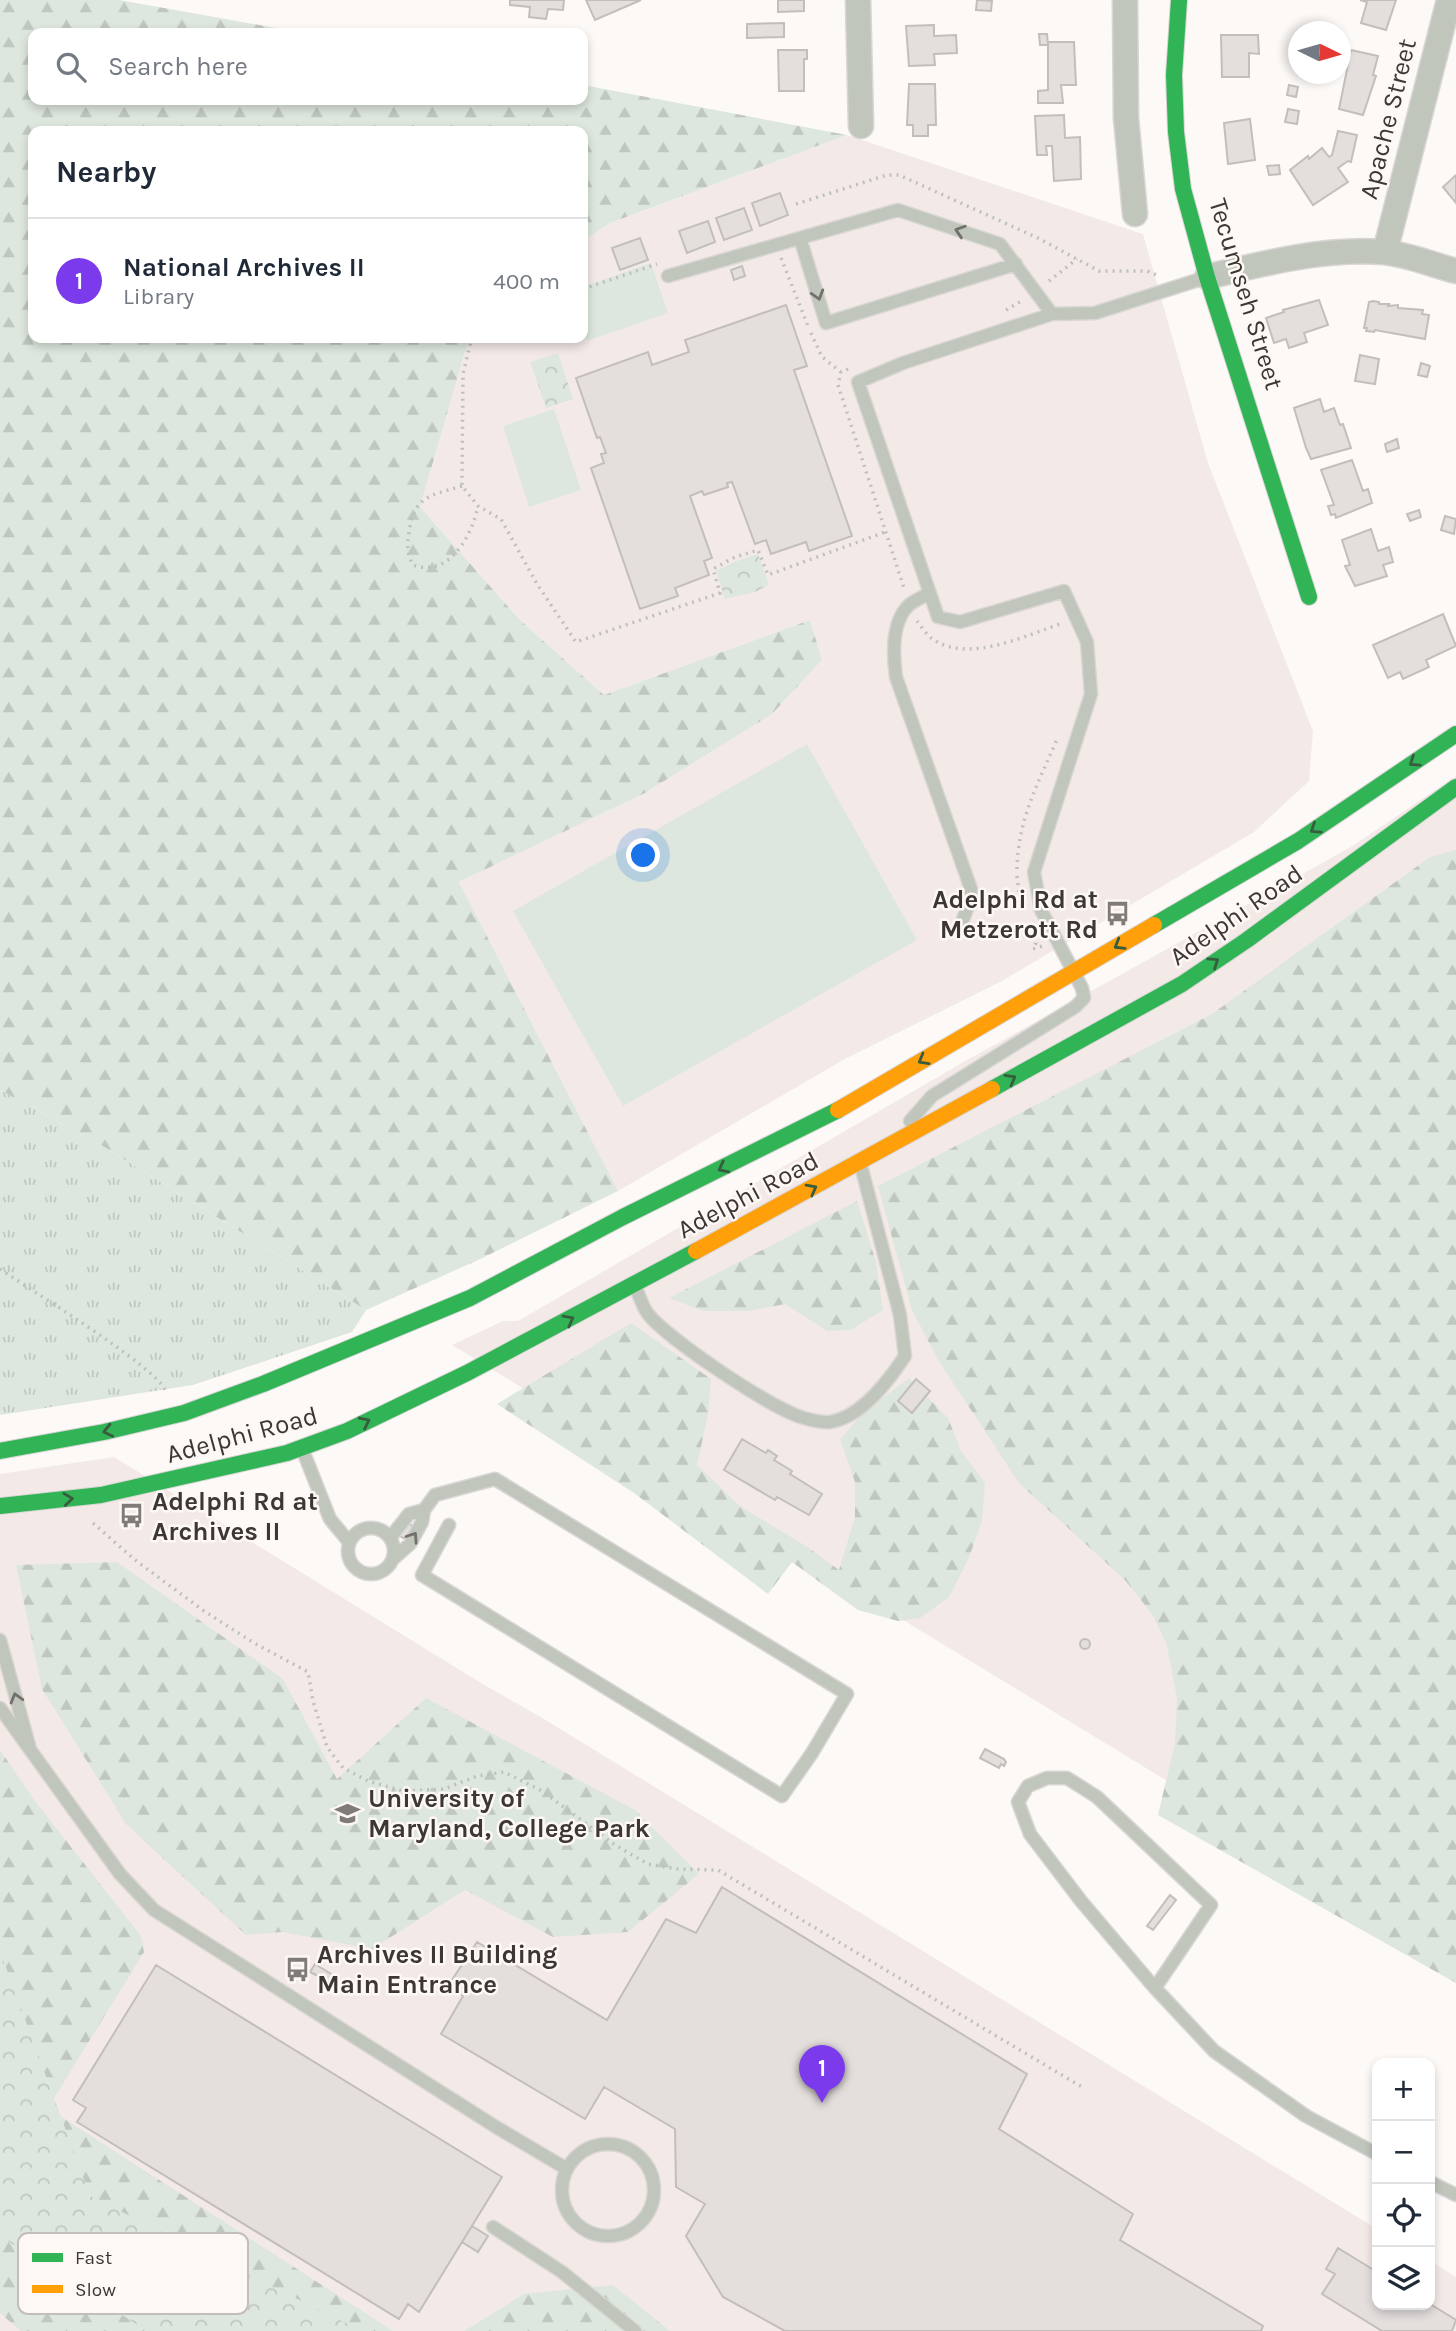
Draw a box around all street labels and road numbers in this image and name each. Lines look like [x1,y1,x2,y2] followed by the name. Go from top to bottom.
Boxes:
[1353,35,1423,203] street label: Apache Street
[1202,195,1290,393] street label: Tecumseh Street
[1163,858,1309,972] street label: Adelphi Road
[672,1145,824,1245] street label: Adelphi Road
[163,1400,321,1470] street label: Adelphi Road

